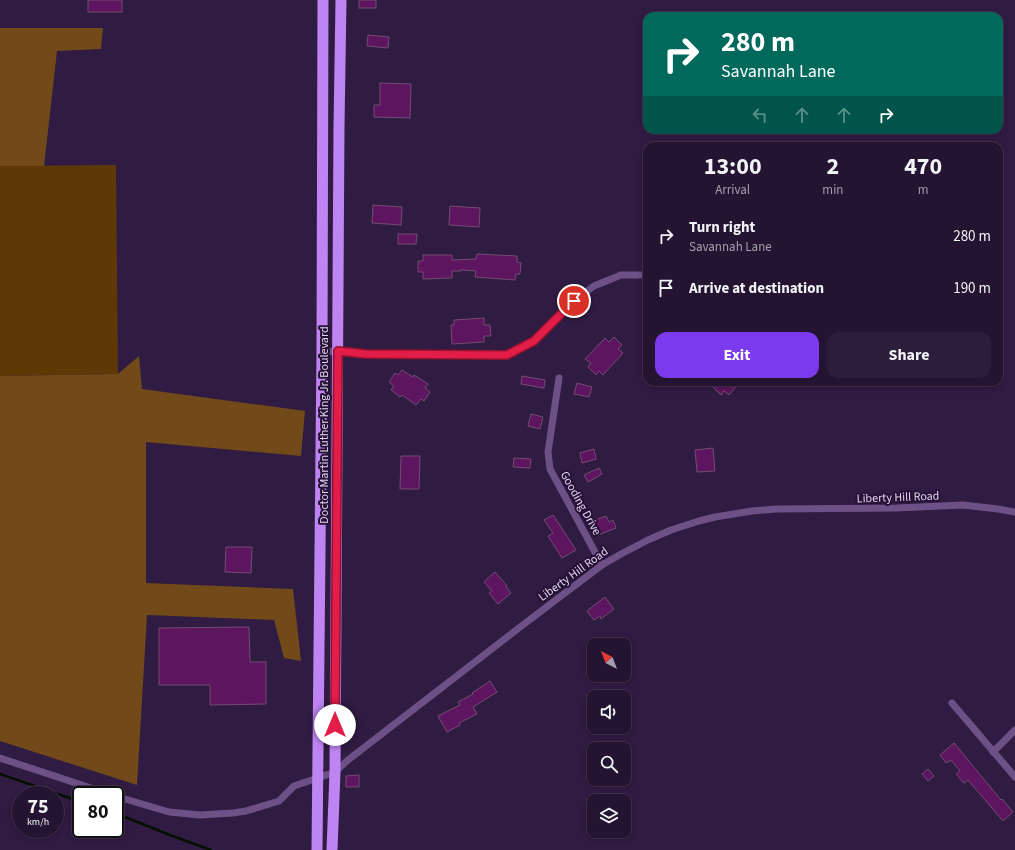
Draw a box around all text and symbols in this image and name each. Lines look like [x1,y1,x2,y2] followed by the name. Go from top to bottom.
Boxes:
[721,22,795,62] text: 280 m
[655,28,707,80] icon: right
[721,59,836,84] text: Savannah Lane
[749,104,771,126] icon: left
[791,104,813,126] icon: ahead
[833,104,855,126] icon: ahead
[875,104,897,126] icon: right
[704,149,762,184] text: 13:00
[827,149,839,184] text: 2
[904,149,942,184] text: 470
[715,181,750,199] text: Arrival
[822,181,843,199] text: min
[918,181,929,199] text: m
[689,217,755,238] text: Turn right
[655,225,677,247] icon: right
[953,226,991,247] text: 280 m
[689,238,772,256] text: Savannah Lane
[655,277,677,299] icon: arrive
[689,278,824,299] text: Arrive at destination
[953,278,991,299] text: 190 m
[557,284,591,318] pin
[563,290,585,312] icon: arrive
[316,326,333,524] street label: Doctor Martin Luther King Jr. Boulevard
[655,332,819,378] button: Exit
[827,332,991,378] button: Share
[556,468,605,538] street label: Gooding Drive
[856,488,940,507] street label: Liberty Hill Road
[535,543,612,606] street label: Liberty Hill Road
[587,638,631,682] north arrow
[587,638,631,838] map controls
[587,690,631,734] button: sound
[314,704,356,746] position arrow
[587,742,631,786] button: search
[72,786,124,838] speed limit sign: 80
[27,793,49,821] text: 75
[587,794,631,838] button: layers
[27,815,49,829] text: km/h

